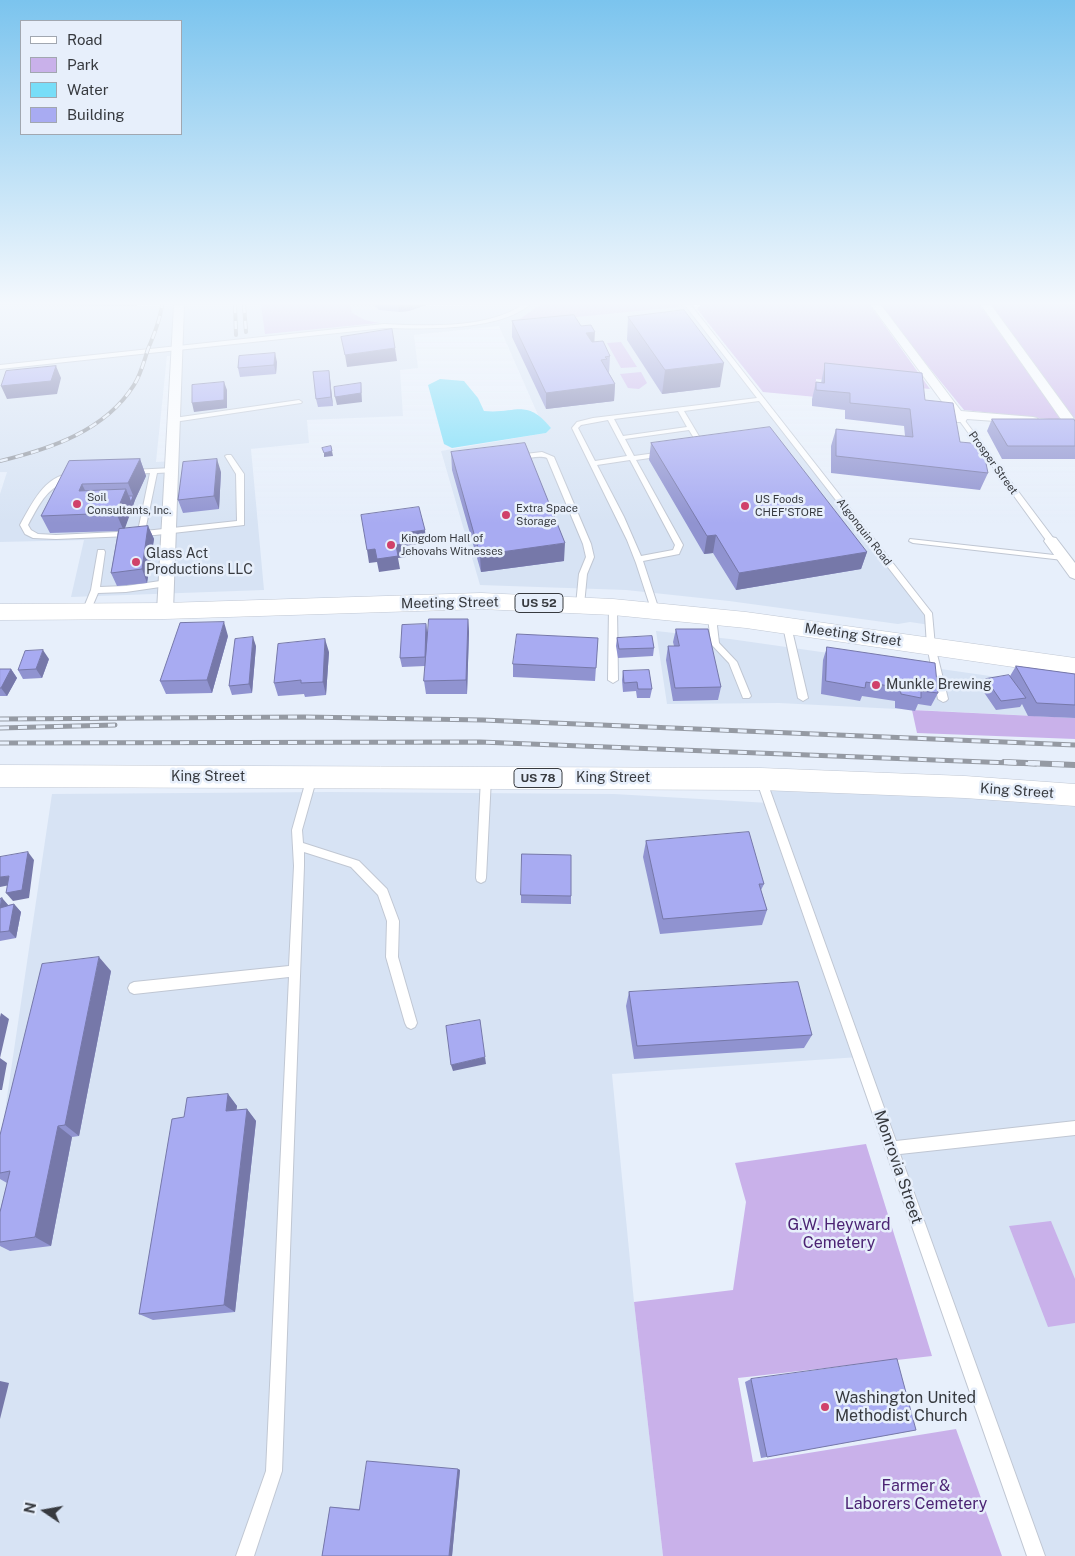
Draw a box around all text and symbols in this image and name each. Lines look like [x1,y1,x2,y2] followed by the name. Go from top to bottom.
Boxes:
[20,20,182,135] legend
[67,31,103,48] text: Road
[67,56,99,73] text: Park
[67,81,109,98] text: Water
[67,106,125,123] text: Building
[966,429,1020,497] street label: Prosper Street
[87,491,172,517] place label: Soil Consultants, Inc.
[755,493,823,519] place label: US Foods CHEF'STORE
[834,496,894,568] street label: Algonquin Road
[71,498,83,510] marker: Soil Consultants, Inc.
[739,500,751,512] marker: US Foods CHEF'STORE
[516,502,578,528] place label: Extra Space Storage
[500,509,512,521] marker: Extra Space Storage
[401,532,503,558] place label: Kingdom Hall of Jehovahs Witnesses
[385,539,397,551] marker: Kingdom Hall of Jehovahs Witnesses
[146,546,253,578] place label: Glass Act Productions LLC
[130,556,142,568] marker: Glass Act Productions LLC
[401,594,499,612] street label: Meeting Street
[515,594,563,612] road number: US 52
[803,620,903,650] street label: Meeting Street
[886,677,992,693] place label: Munkle Brewing
[870,679,882,691] marker: Munkle Brewing
[514,768,562,788] road number: US 78
[171,769,245,785] street label: King Street
[576,770,650,786] street label: King Street
[979,780,1055,802] street label: King Street
[870,1108,926,1226] street label: Monrovia Street
[787,1215,891,1253] park label: G.W. Heyward Cemetery
[835,1388,976,1426] place label: Washington United Methodist Church
[819,1401,831,1413] marker: Washington United Methodist Church
[845,1476,987,1514] park label: Farmer & Laborers Cemetery
[20,1486,70,1536] north arrow
[21,1501,39,1515] text: N

